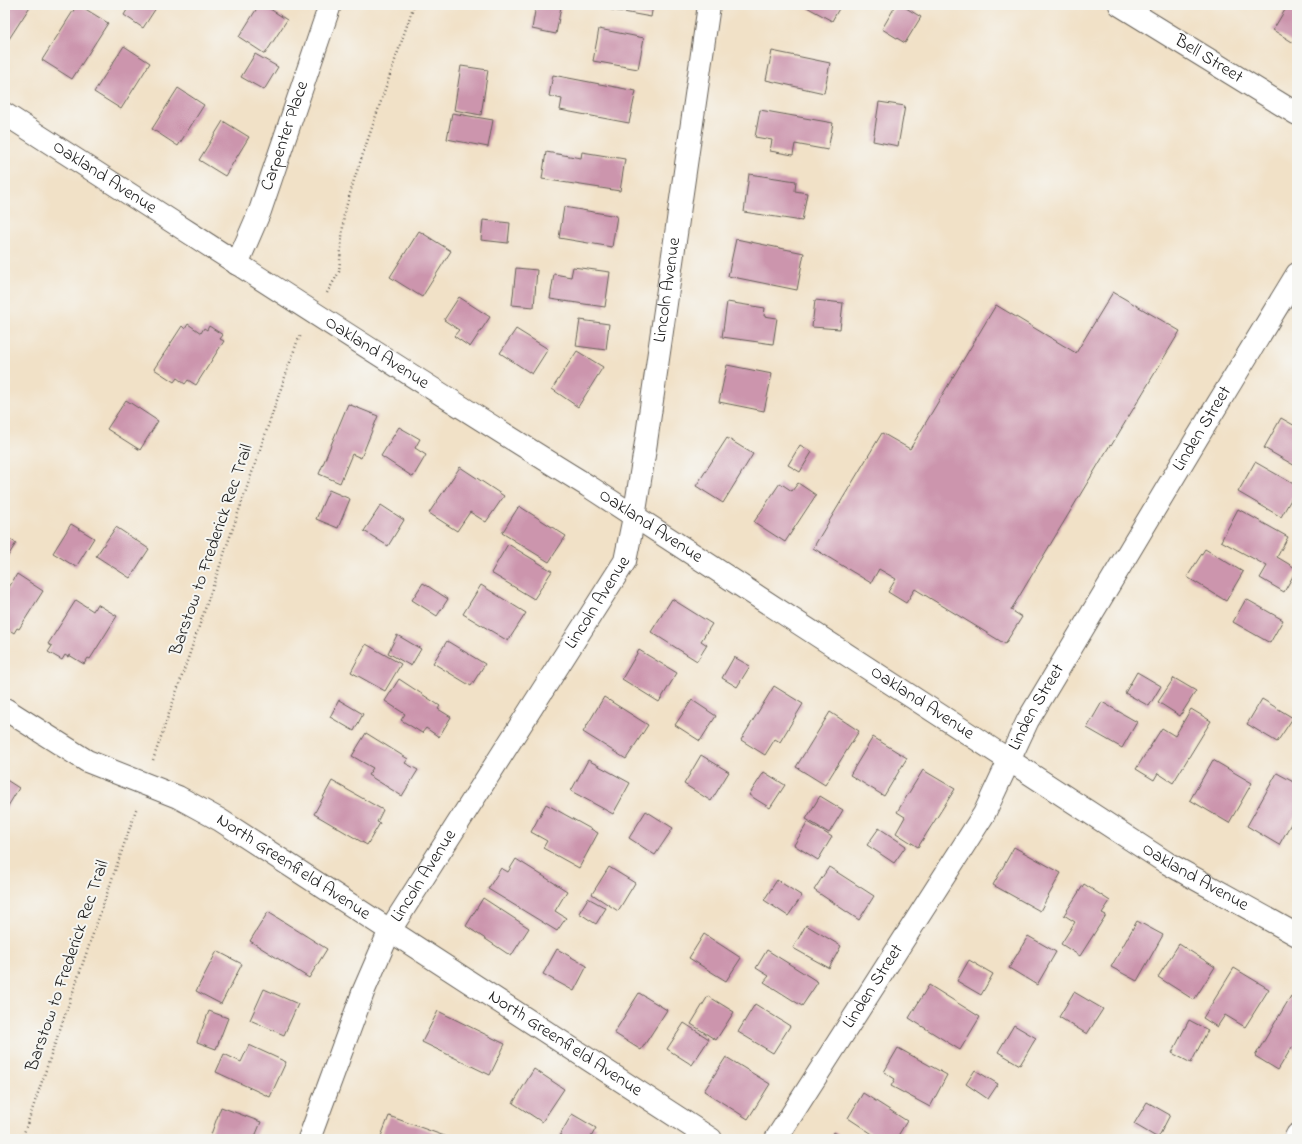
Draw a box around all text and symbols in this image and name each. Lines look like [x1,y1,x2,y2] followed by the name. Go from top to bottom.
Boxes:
[1168,28,1248,91] street label: Bell Street
[255,77,316,194] street label: Carpenter Place
[47,134,162,222] street label: Oakland Avenue
[647,235,688,344] street label: Lincoln Avenue
[319,310,435,397] street label: Oakland Avenue
[1167,381,1239,477] street label: Linden Street
[163,441,260,660] street label: Barstow to Frederick Rec Trail
[593,483,708,571] street label: Oakland Avenue
[559,550,638,655] street label: Lincoln Avenue
[1002,659,1072,755] street label: Linden Street
[865,660,980,747] street label: Oakland Avenue
[211,808,376,928] street label: North Greenfield Avenue
[385,824,464,928] street label: Lincoln Avenue
[1136,837,1254,919] street label: Oakland Avenue
[19,857,116,1076] street label: Barstow to Frederick Rec Trail
[837,939,910,1034] street label: Linden Street
[482,984,648,1104] street label: North Greenfield Avenue

